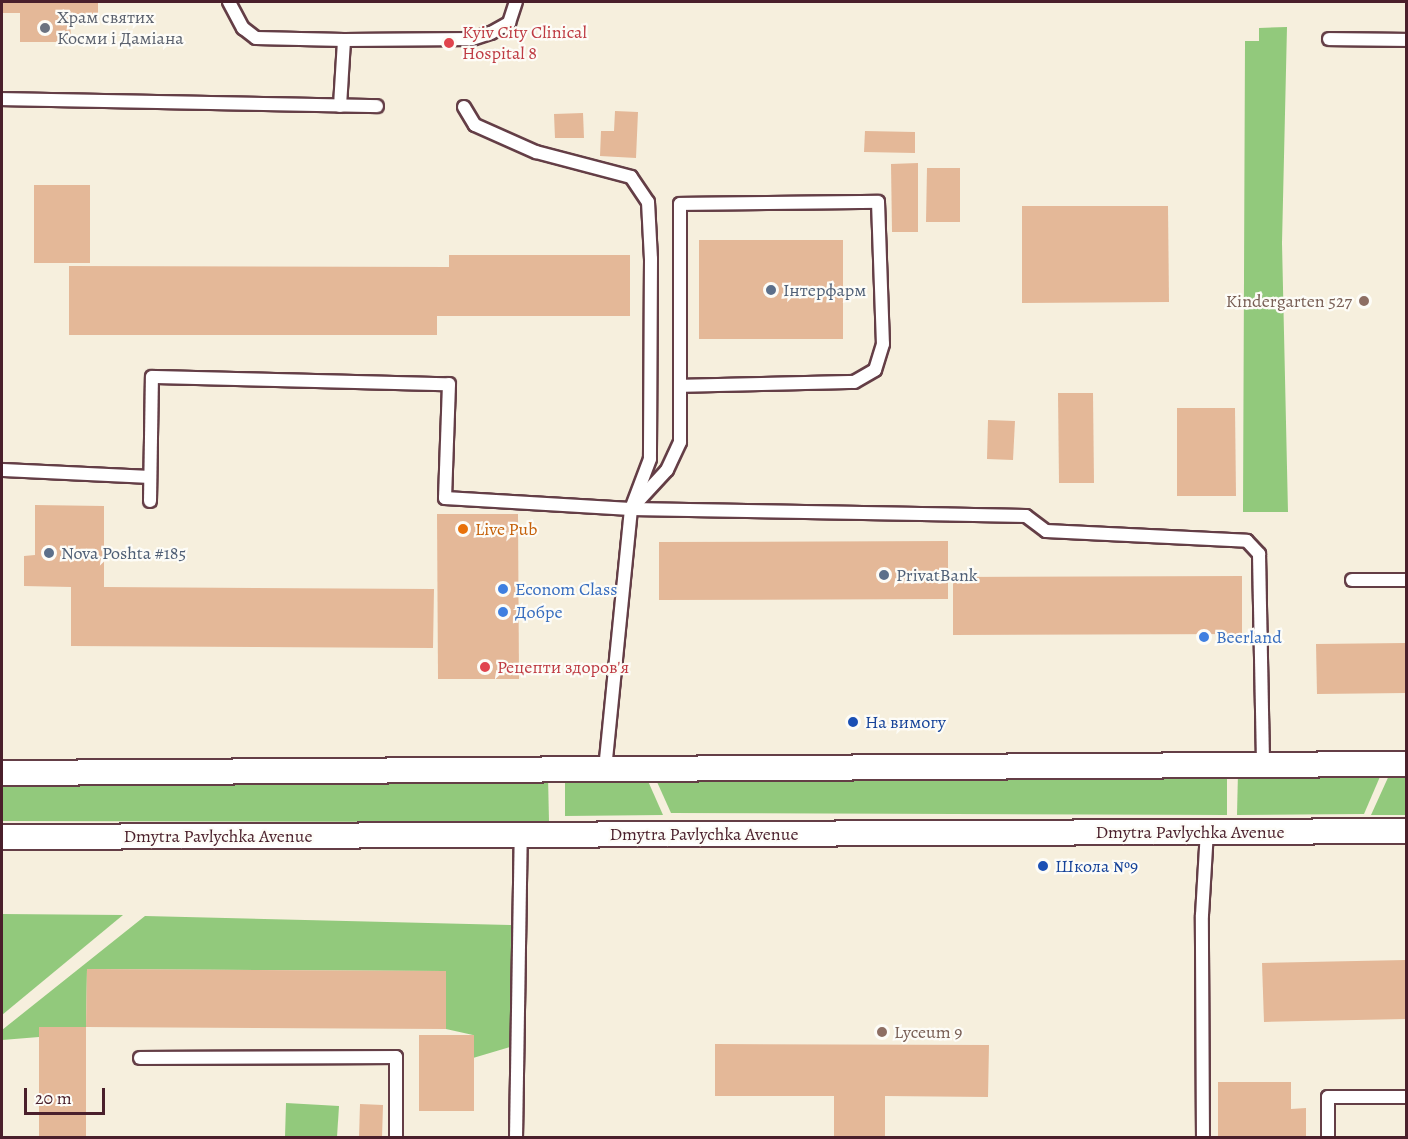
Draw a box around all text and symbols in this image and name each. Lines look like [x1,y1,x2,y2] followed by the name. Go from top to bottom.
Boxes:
[57,7,184,50] place label: Храм святих Косми і Даміана
[38,21,52,35] marker: Храм святих Косми і Даміана
[462,22,587,64] place label: Kyiv City Clinical Hospital 8
[440,34,458,52] marker: Kyiv City Clinical Hospital 8
[783,279,866,301] place label: Інтерфарм
[764,283,778,297] marker: Інтерфарм
[1226,290,1352,312] place label: Kindergarten 527
[1357,294,1371,308] marker: Kindergarten 527
[475,518,537,540] place label: Live Pub
[456,522,470,536] marker: Live Pub
[61,542,186,564] place label: Nova Poshta #185
[42,546,56,560] marker: Nova Poshta #185
[896,564,978,586] place label: PrivatBank
[877,568,891,582] marker: PrivatBank
[515,578,617,600] place label: Econom Class
[496,582,510,596] marker: Econom Class
[515,601,563,623] place label: Добре
[496,605,510,619] marker: Добре
[1216,626,1282,648] place label: Beerland
[1197,630,1211,644] marker: Beerland
[497,656,629,678] place label: Рецепти здоров'я
[478,660,492,674] marker: Рецепти здоров'я
[865,711,946,733] place label: На вимогу
[846,715,860,729] marker: На вимогу
[1095,821,1285,843] street label: Dmytra Pavlychka Avenue
[609,823,799,845] street label: Dmytra Pavlychka Avenue
[123,825,313,847] street label: Dmytra Pavlychka Avenue
[1055,855,1138,877] place label: Школа №9
[1036,859,1050,873] marker: Школа №9
[894,1021,963,1043] place label: Lyceum 9
[875,1025,889,1039] marker: Lyceum 9
[27,1076,108,1114] scale bar
[35,1086,72,1110] text: 20 m

